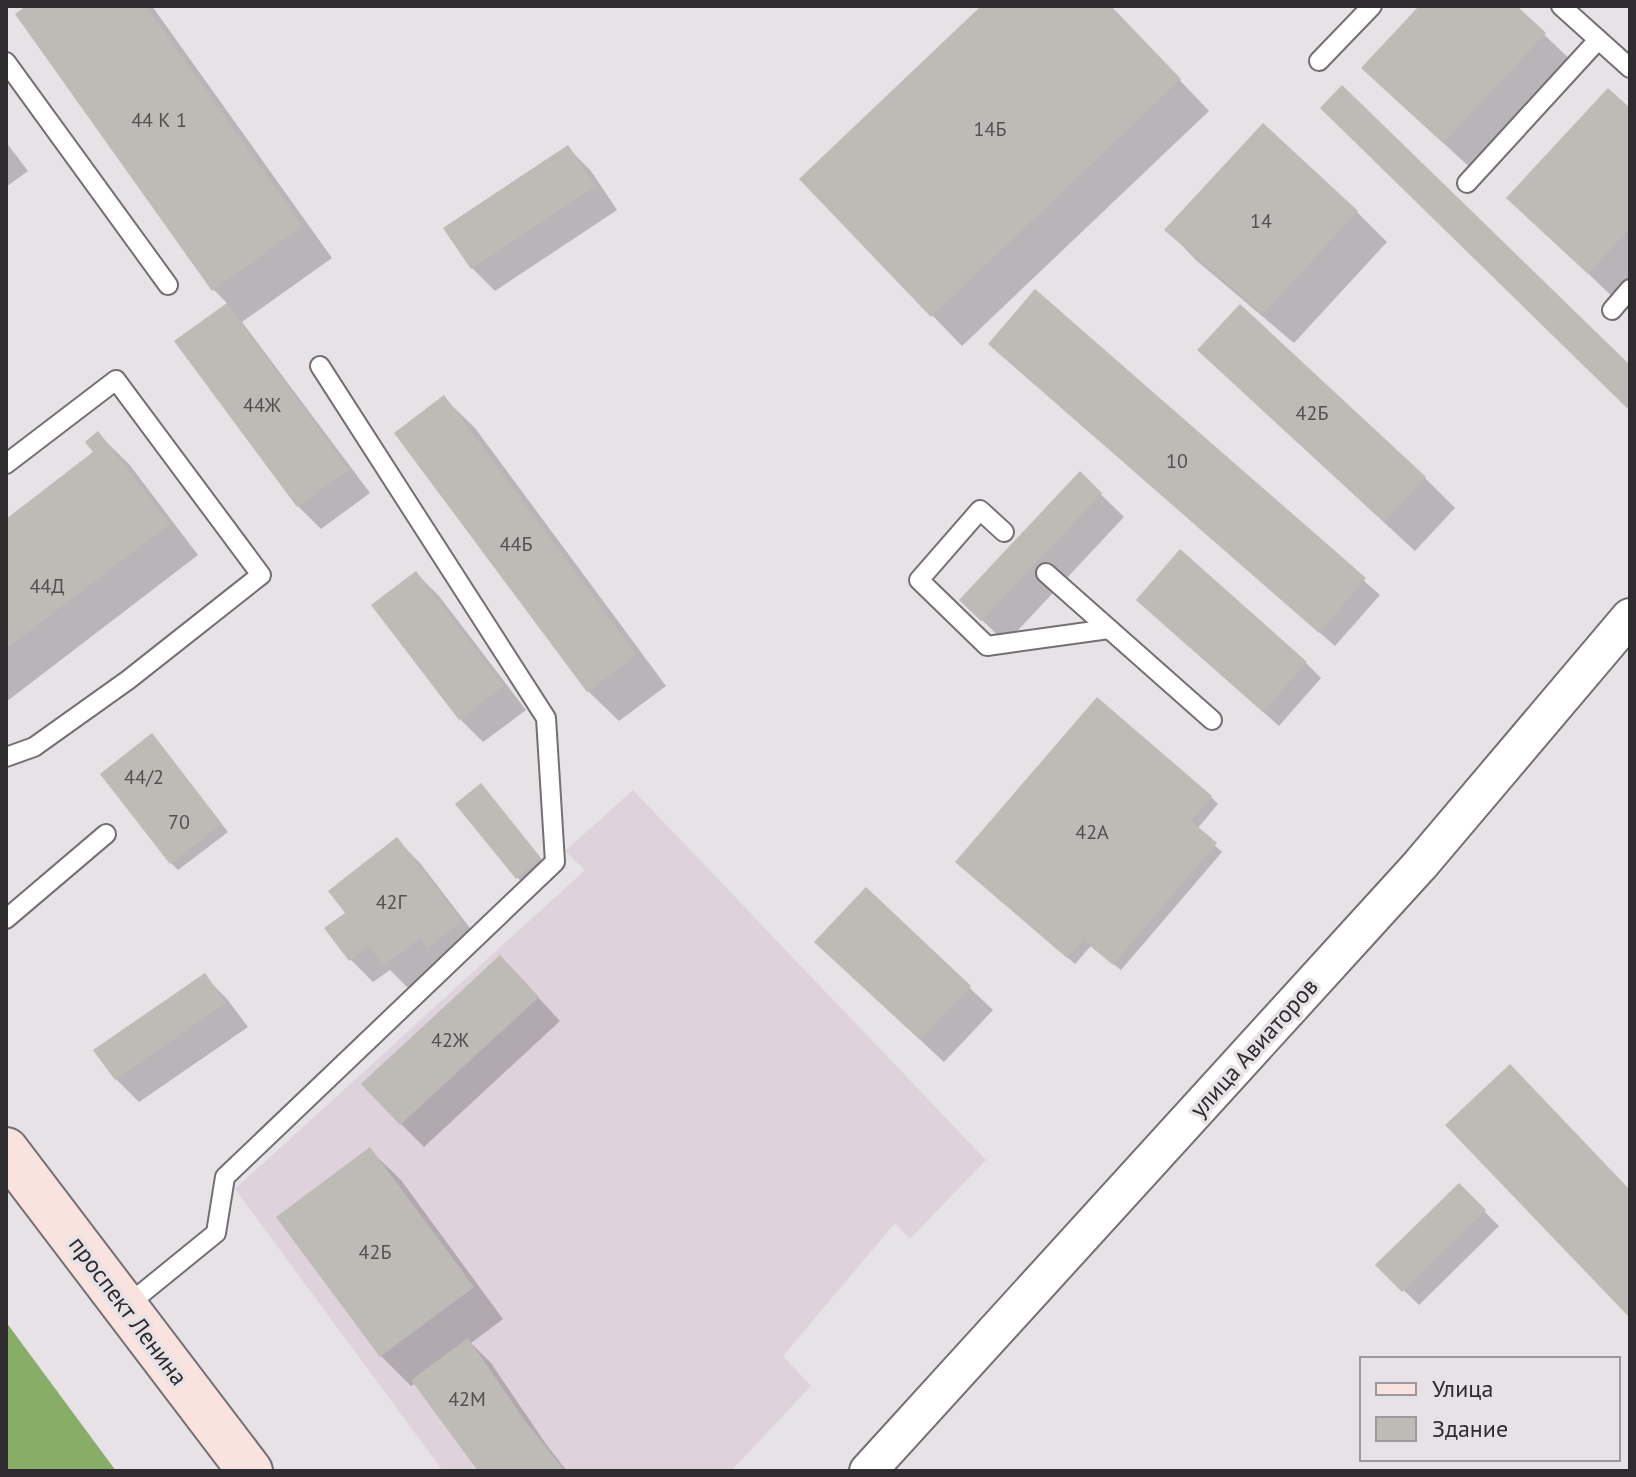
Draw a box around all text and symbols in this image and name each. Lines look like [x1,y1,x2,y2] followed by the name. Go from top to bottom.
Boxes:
[131,107,187,133] house number: 44 К 1
[974,116,1006,142] house number: 14Б
[1250,208,1272,234] house number: 14
[243,392,282,418] house number: 44Ж
[1296,400,1328,426] house number: 42Б
[1166,448,1188,474] house number: 10
[500,531,532,557] house number: 44Б
[29,573,65,599] house number: 44Д
[124,764,164,790] house number: 44/2
[168,809,190,835] house number: 70
[1075,819,1109,845] house number: 42А
[376,889,407,915] house number: 42Г
[1183,971,1325,1124] street label: улица Авиаторов
[431,1027,470,1053] house number: 42Ж
[62,1230,195,1392] street label: проспект Ленина
[359,1239,391,1265] house number: 42Б
[1360,1357,1620,1461] legend
[1432,1373,1493,1404] text: Улица
[448,1386,486,1412] house number: 42М
[1432,1413,1508,1444] text: Здание

